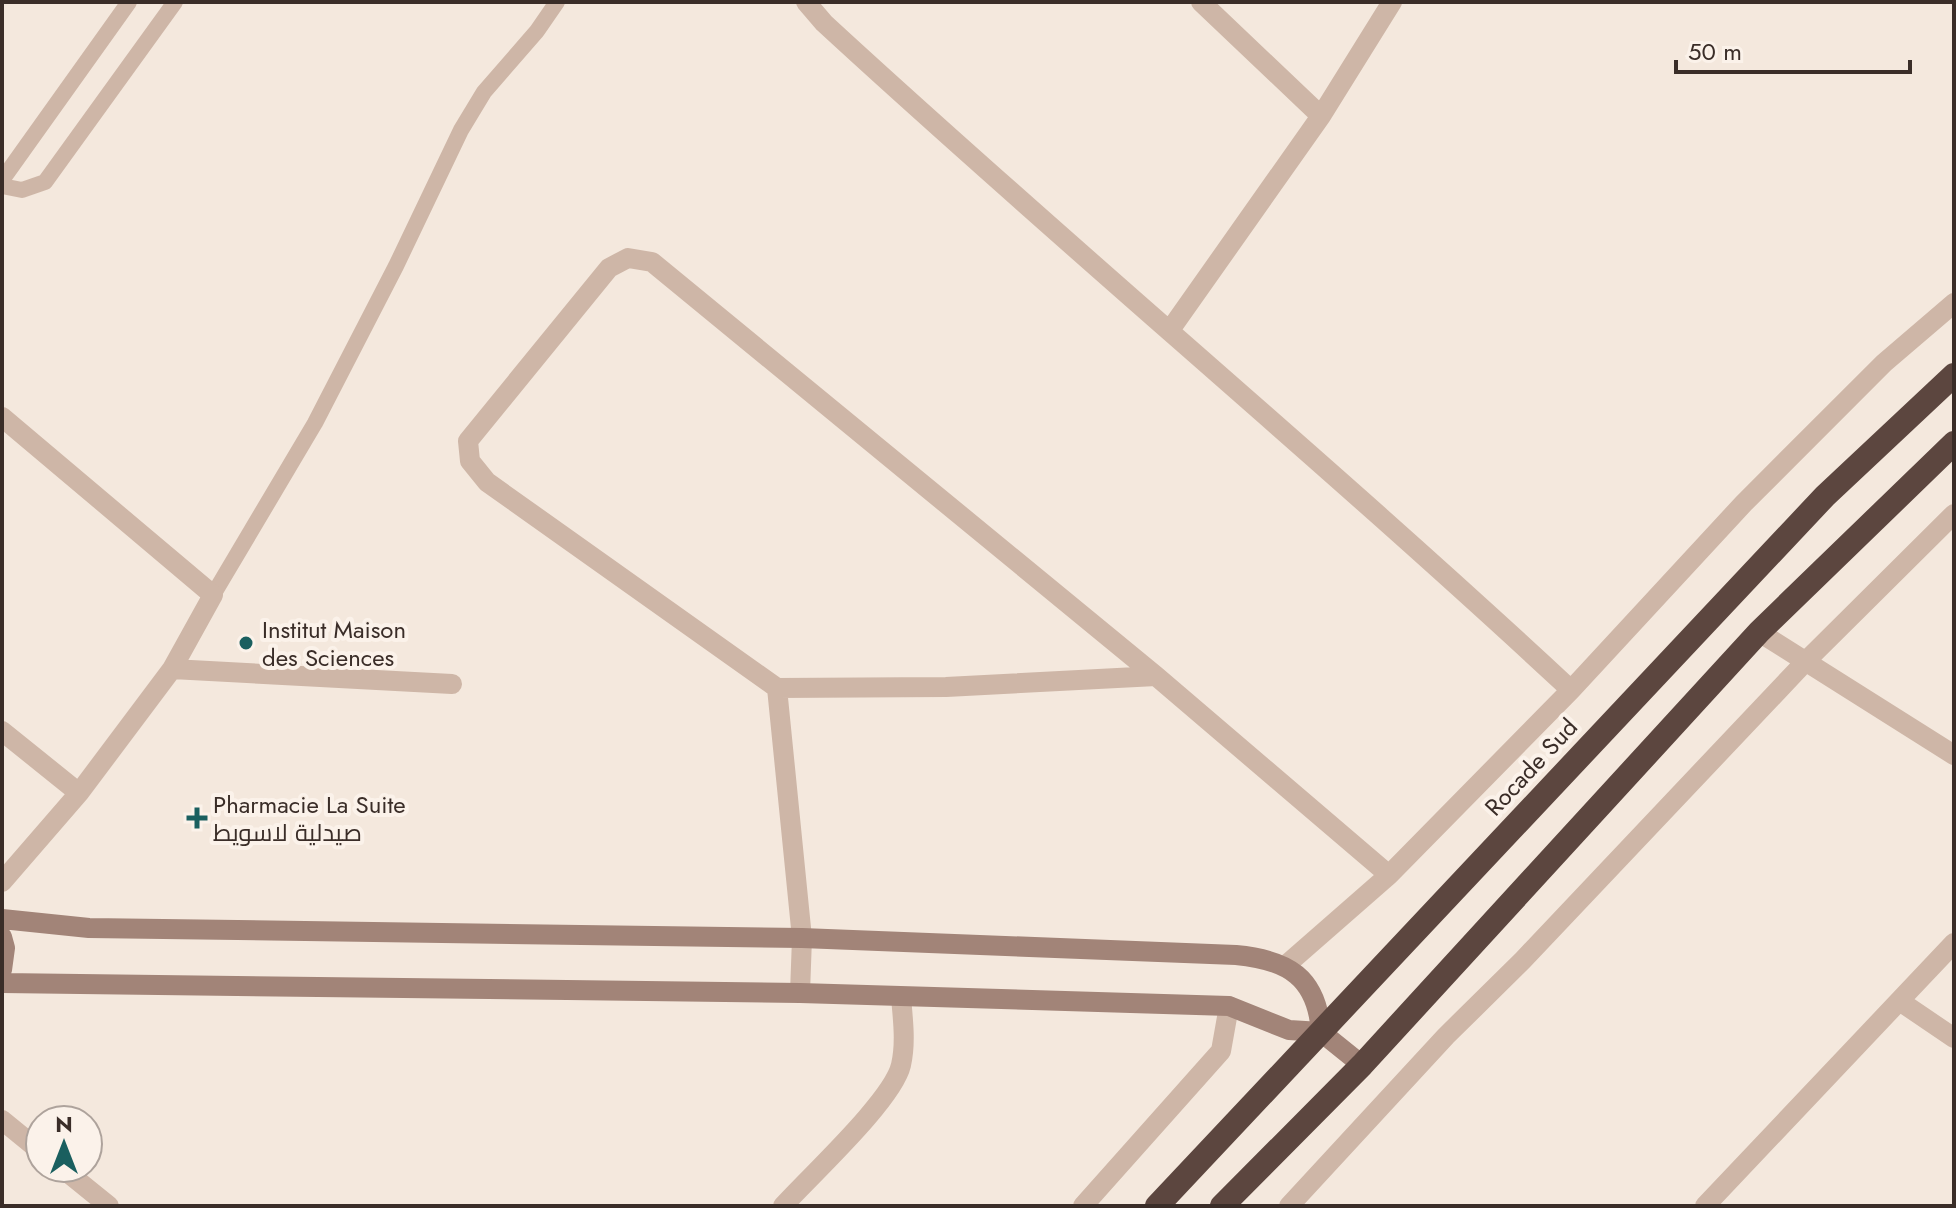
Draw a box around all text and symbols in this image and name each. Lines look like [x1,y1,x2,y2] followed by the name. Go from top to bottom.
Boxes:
[1676,24,1910,74] scale bar
[1688,34,1742,69] text: 50 m
[262,612,406,675] place label: Institut Maison des Sciences
[237,634,255,652] marker: Institut Maison des Sciences
[1477,710,1585,824] street label: Rocade Sud
[213,787,406,850] place label: Pharmacie La Suite صيدلية لاسويط
[188,809,206,827] marker: Pharmacie La Suite صيدلية لاسويط
[24,1104,104,1184] north arrow
[55,1108,73,1140] text: N

